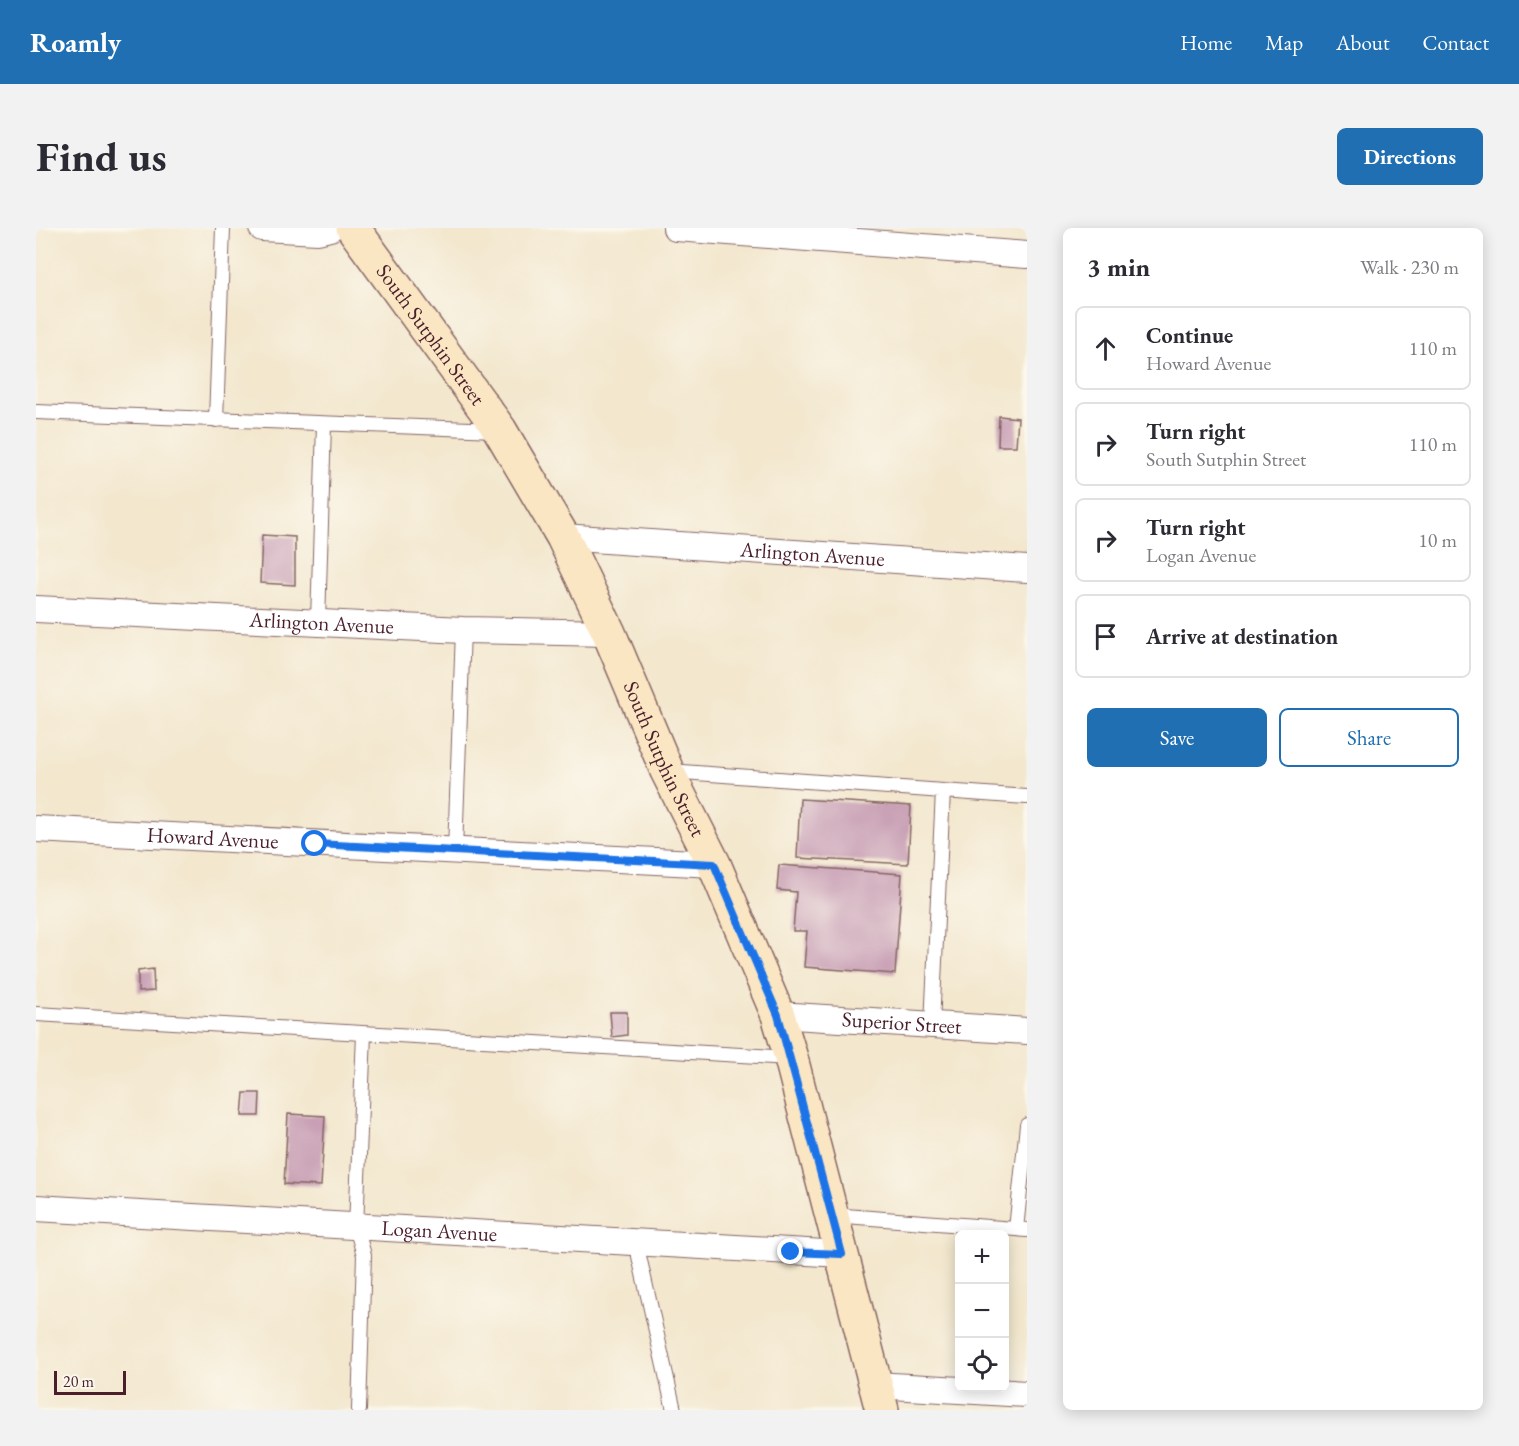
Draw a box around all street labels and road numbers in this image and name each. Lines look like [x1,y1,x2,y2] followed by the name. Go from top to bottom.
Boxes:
[371,258,492,411] street label: South Sutphin Street
[738,535,886,572] street label: Arlington Avenue
[248,605,395,640] street label: Arlington Avenue
[618,677,712,842] street label: South Sutphin Street
[146,821,279,855] street label: Howard Avenue
[841,1005,963,1040] street label: Superior Street
[381,1214,498,1247] street label: Logan Avenue

